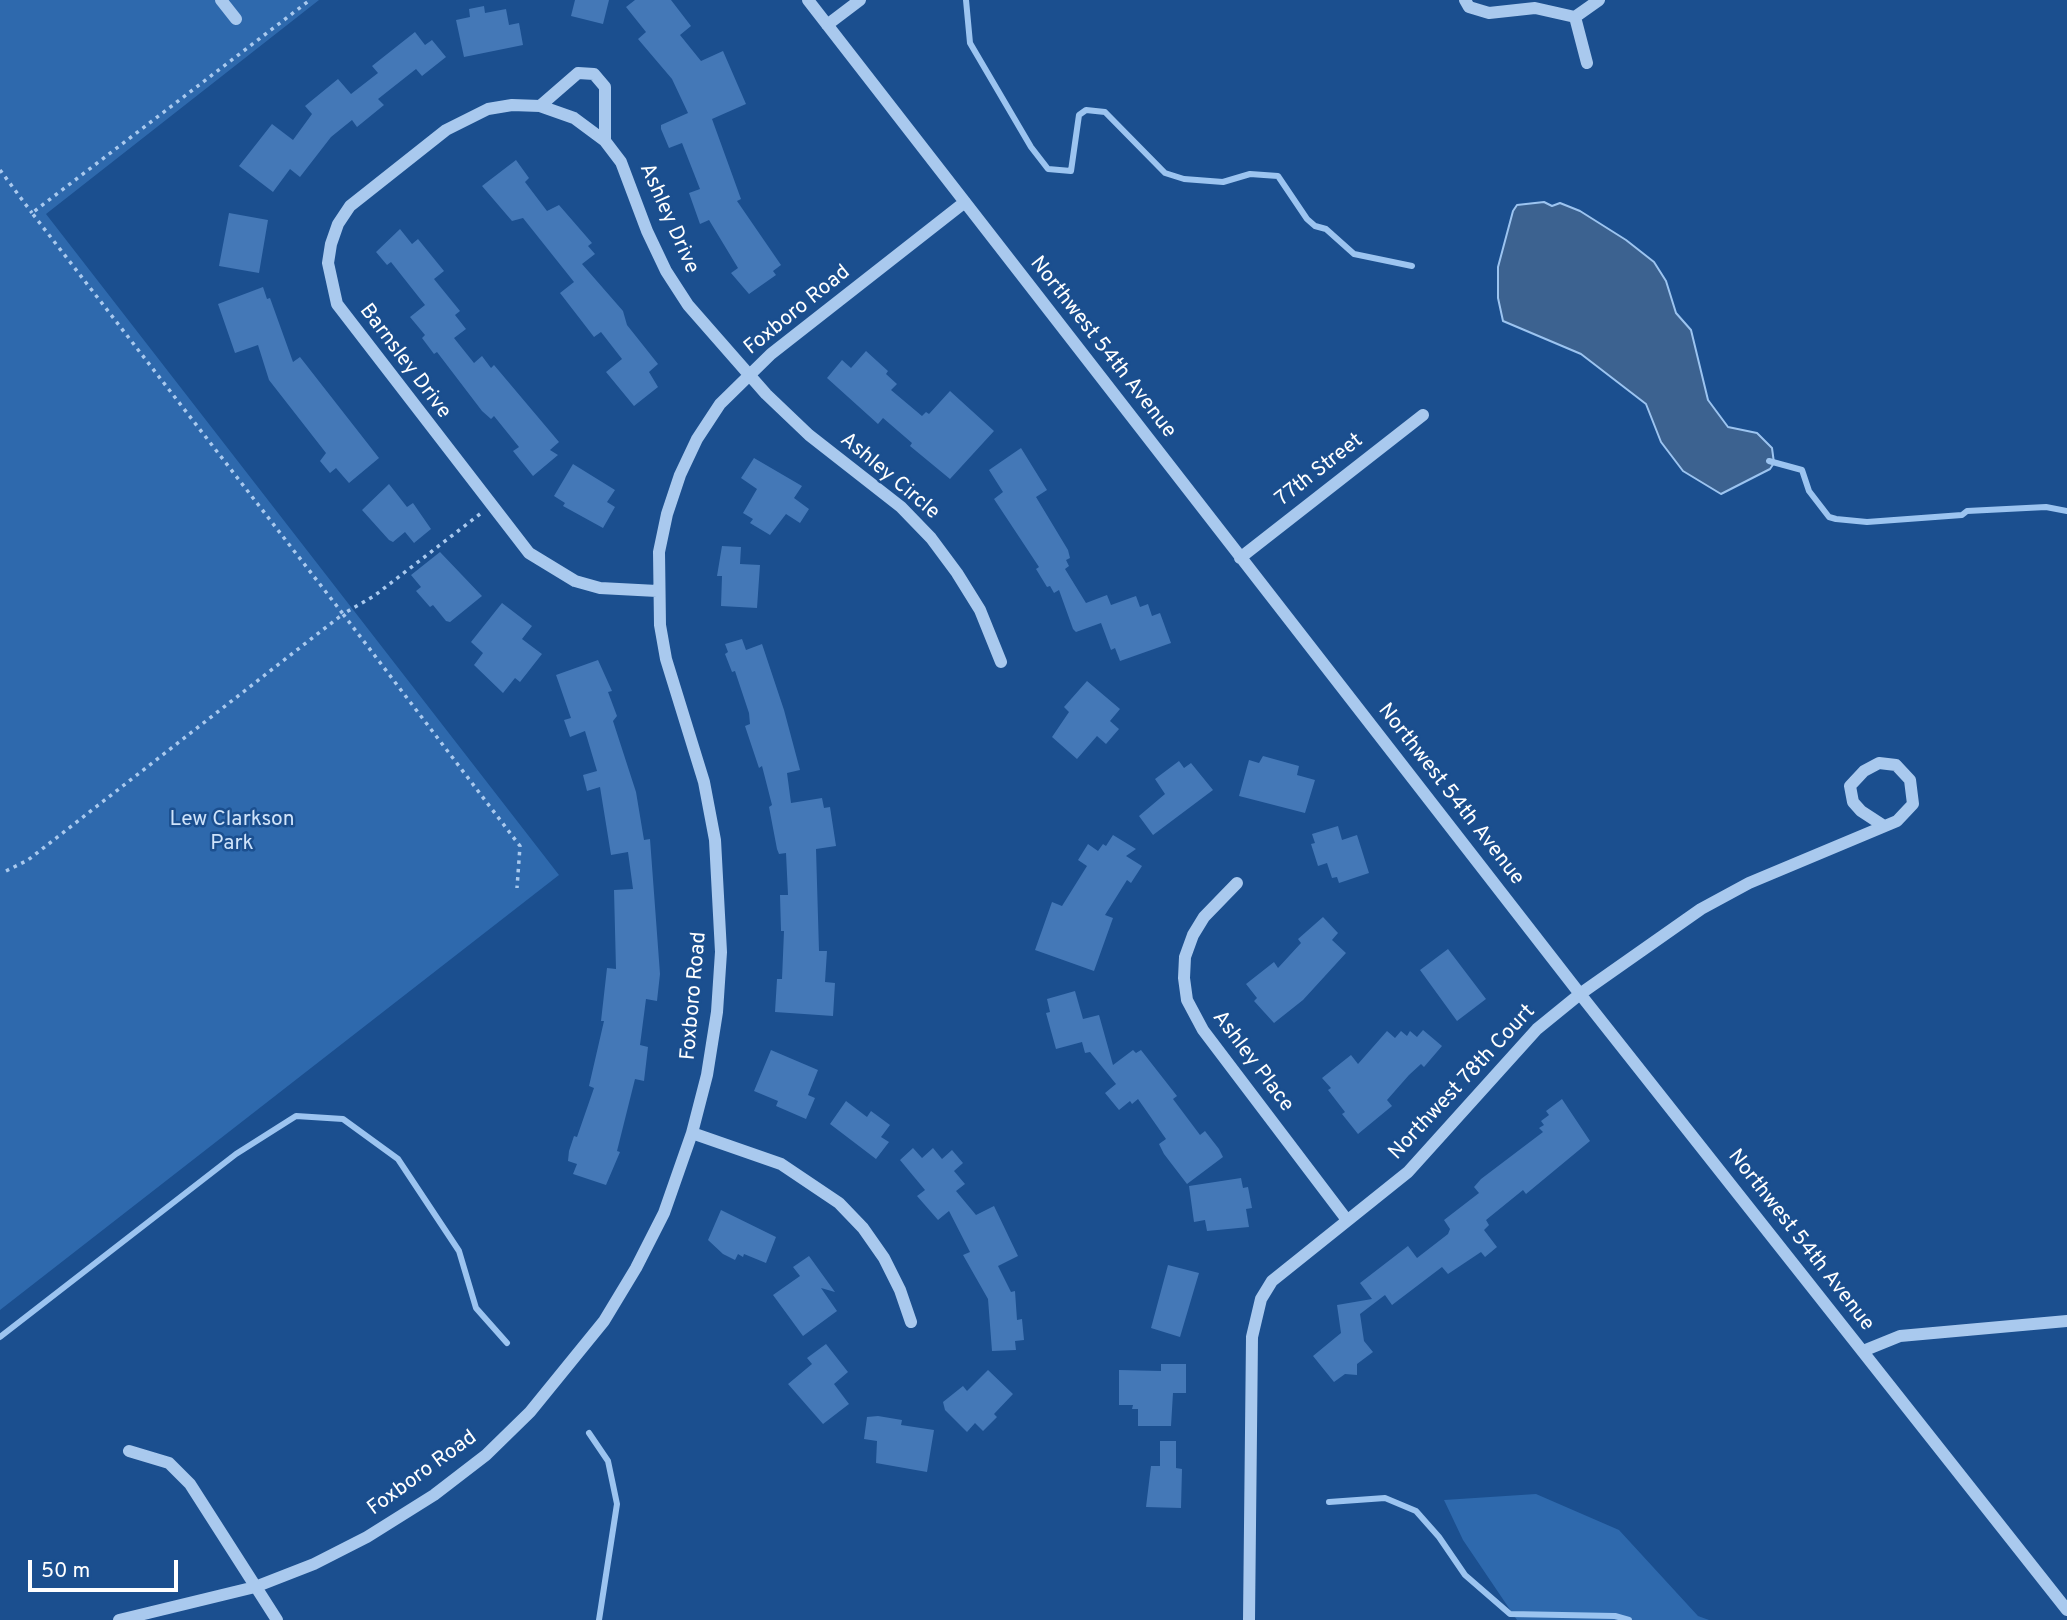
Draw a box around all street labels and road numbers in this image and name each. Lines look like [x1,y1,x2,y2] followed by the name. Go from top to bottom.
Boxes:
[632,160,704,278] street label: Ashley Drive
[1023,252,1181,444] street label: Northwest 54th Avenue
[740,261,856,361] street label: Foxboro Road
[353,300,455,424] street label: Barnsley Drive
[834,428,944,526] street label: Ashley Circle
[1271,429,1369,513] street label: 77th Street
[1371,699,1529,891] street label: Northwest 54th Avenue
[677,931,713,1061] street label: Foxboro Road
[1384,1000,1542,1166] street label: Northwest 78th Court
[1206,1006,1298,1118] street label: Ashley Place
[1721,1145,1879,1337] street label: Northwest 54th Avenue
[363,1426,483,1522] street label: Foxboro Road

